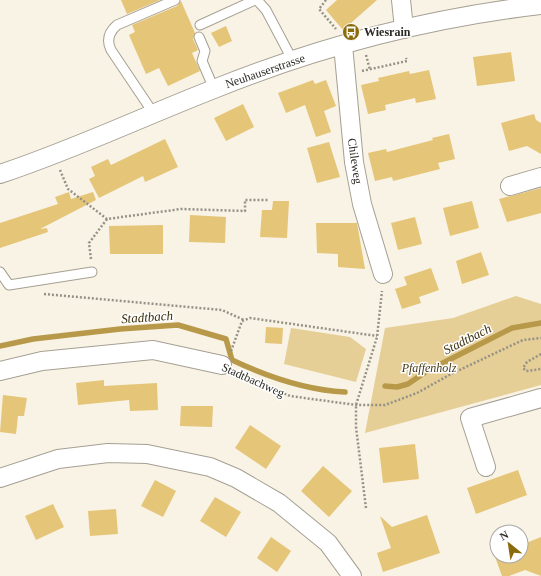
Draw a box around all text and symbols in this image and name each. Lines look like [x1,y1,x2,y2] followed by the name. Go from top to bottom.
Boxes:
[341,22,361,42] bus stop icon: Wiesrain
[364,25,411,39] place label: Wiesrain
[223,51,307,91] street label: Neuhauserstrasse
[345,137,365,185] street label: Chileweg
[121,308,173,326] water label: Stadtbach
[440,321,494,357] water label: Stadtbach
[219,360,287,400] street label: Stadtbachweg
[401,361,457,375] park label: Pfaffenholz
[489,524,529,564] north arrow
[498,528,510,543] text: N

